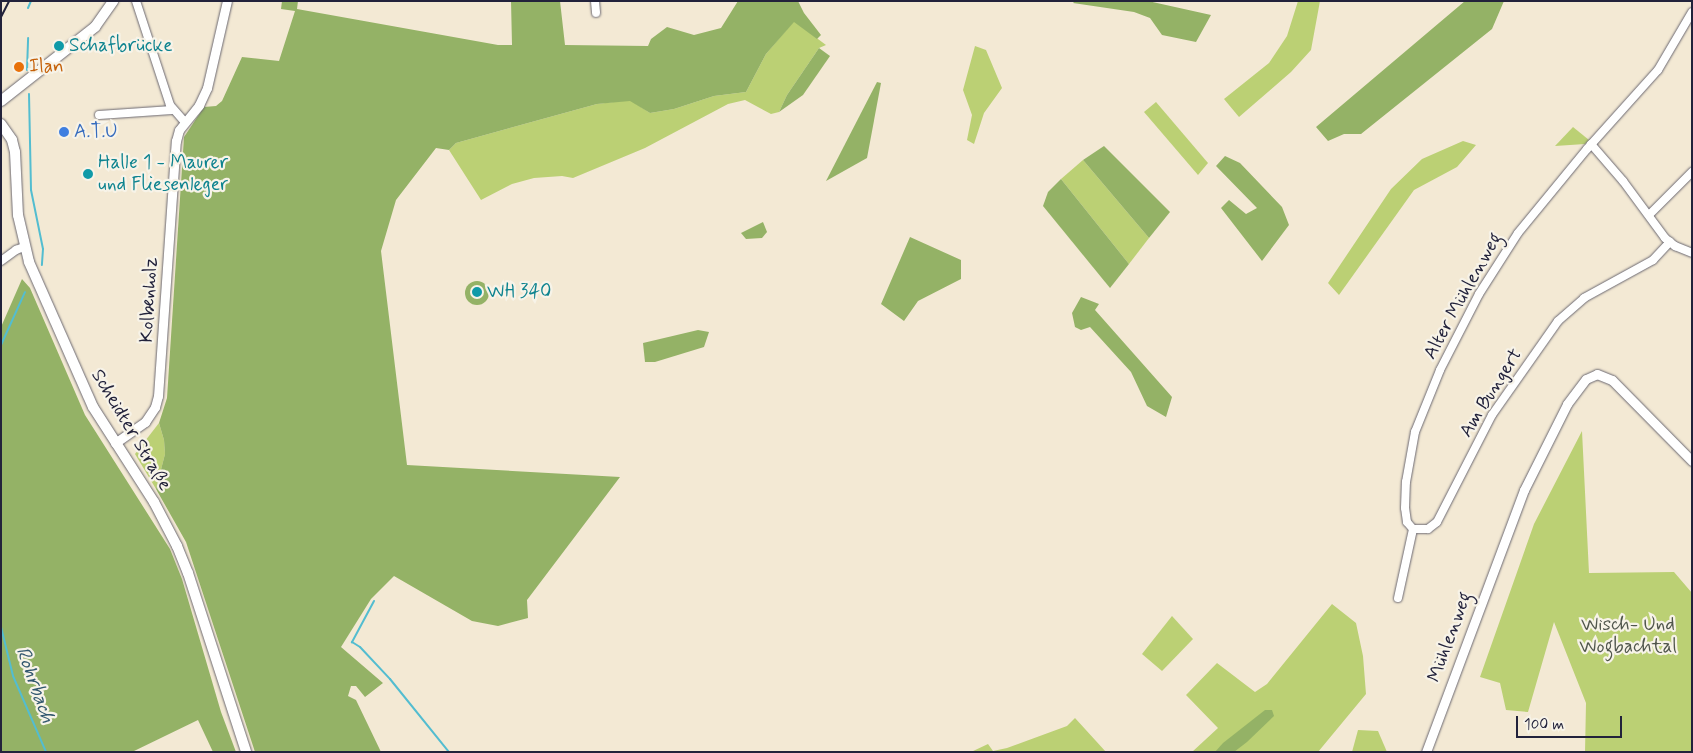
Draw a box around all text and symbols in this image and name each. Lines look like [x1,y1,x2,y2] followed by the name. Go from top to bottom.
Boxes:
[69,35,173,57] place label: Schafbrücke
[53,40,65,52] marker: Schafbrücke
[29,56,64,78] place label: Ilan
[13,61,25,73] marker: Ilan
[74,121,118,143] place label: A.T.U
[58,126,70,138] marker: A.T.U
[98,152,228,196] place label: Halle 1 - Maurer und Fliesenleger
[82,168,94,180] marker: Halle 1 - Maurer und Fliesenleger
[1419,229,1507,363] street label: Alter Mühlenweg
[135,257,163,343] street label: Kolbenholz
[487,281,551,303] place label: WH 340
[471,286,483,298] marker: WH 340
[1456,346,1526,440] street label: Am Bungert
[86,365,176,495] street label: Scheidter Straße
[1423,589,1477,685] street label: Mühlenweg
[1579,614,1677,658] park label: Wisch- Und Wogbachtal
[10,644,60,726] water label: Rohrbach
[1518,706,1624,738] scale bar
[1524,715,1564,735] text: 100 m

